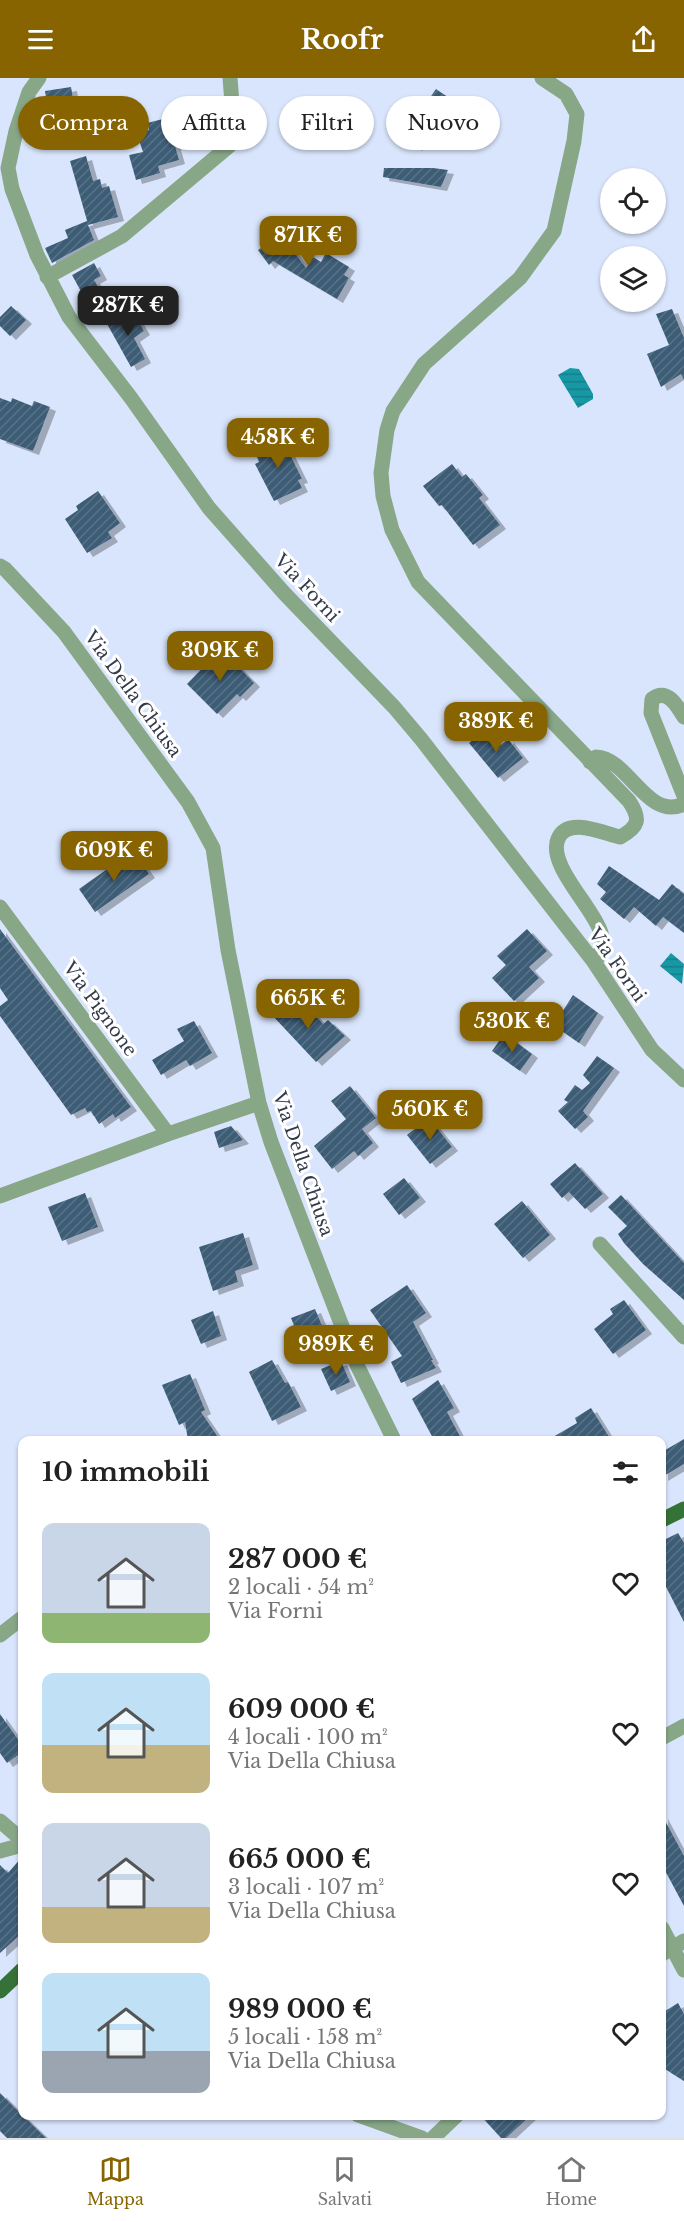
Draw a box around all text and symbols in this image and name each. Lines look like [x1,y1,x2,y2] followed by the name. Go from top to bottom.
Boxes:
[24,23,57,56] icon: menu
[301,23,383,56] text: Roofr
[627,23,660,56] icon: share
[18,96,149,150] chip: Compra
[161,96,267,150] chip: Affitta
[279,96,374,150] chip: Filtri
[386,96,500,150] chip: Nuovo
[600,168,666,312] map controls
[600,168,666,234] button: locate
[259,216,357,267] pin: 871K €
[274,223,342,247] text: 871K €
[600,246,666,312] button: layers
[79,286,177,337] pin: 287K €
[92,293,164,317] text: 287K €
[229,418,327,469] pin: 458K €
[241,425,315,449] text: 458K €
[269,549,344,627] street label: Via Forni
[79,626,186,762] street label: Via Della Chiusa
[171,631,269,682] pin: 309K €
[181,638,259,662] text: 309K €
[447,702,545,753] pin: 389K €
[458,709,534,733] text: 389K €
[65,831,163,882] pin: 609K €
[75,838,153,862] text: 609K €
[583,923,650,1006] street label: Via Forni
[58,957,142,1060] street label: Via Pignone
[259,979,357,1030] pin: 665K €
[270,986,346,1010] text: 665K €
[463,1002,561,1053] pin: 530K €
[474,1009,550,1033] text: 530K €
[268,1088,338,1239] street label: Via Della Chiusa
[381,1090,479,1141] pin: 560K €
[391,1097,469,1121] text: 560K €
[287,1325,385,1376] pin: 989K €
[298,1332,374,1356] text: 989K €
[42,1456,209,1488] text: 10 immobili
[609,1456,642,1489] icon: filters
[228,1543,367,1575] text: 287 000 €
[90,1547,162,1619] icon: home
[609,1567,642,1600] icon: heart
[228,1575,374,1599] text: 2 locali · 54 m²
[228,1599,323,1623] text: Via Forni
[228,1693,375,1725] text: 609 000 €
[90,1697,162,1769] icon: home
[609,1717,642,1750] icon: heart
[228,1725,388,1749] text: 4 locali · 100 m²
[228,1749,396,1773] text: Via Della Chiusa
[228,1843,371,1875] text: 665 000 €
[90,1847,162,1919] icon: home
[609,1867,642,1900] icon: heart
[228,1875,384,1899] text: 3 locali · 107 m²
[228,1899,396,1923] text: Via Della Chiusa
[228,1993,372,2025] text: 989 000 €
[90,1997,162,2069] icon: home
[609,2017,642,2050] icon: heart
[228,2025,382,2049] text: 5 locali · 158 m²
[228,2049,396,2073] text: Via Della Chiusa
[87,2153,144,2209] tab: Mappa
[318,2153,372,2209] tab: Salvati
[546,2153,597,2209] tab: Home

